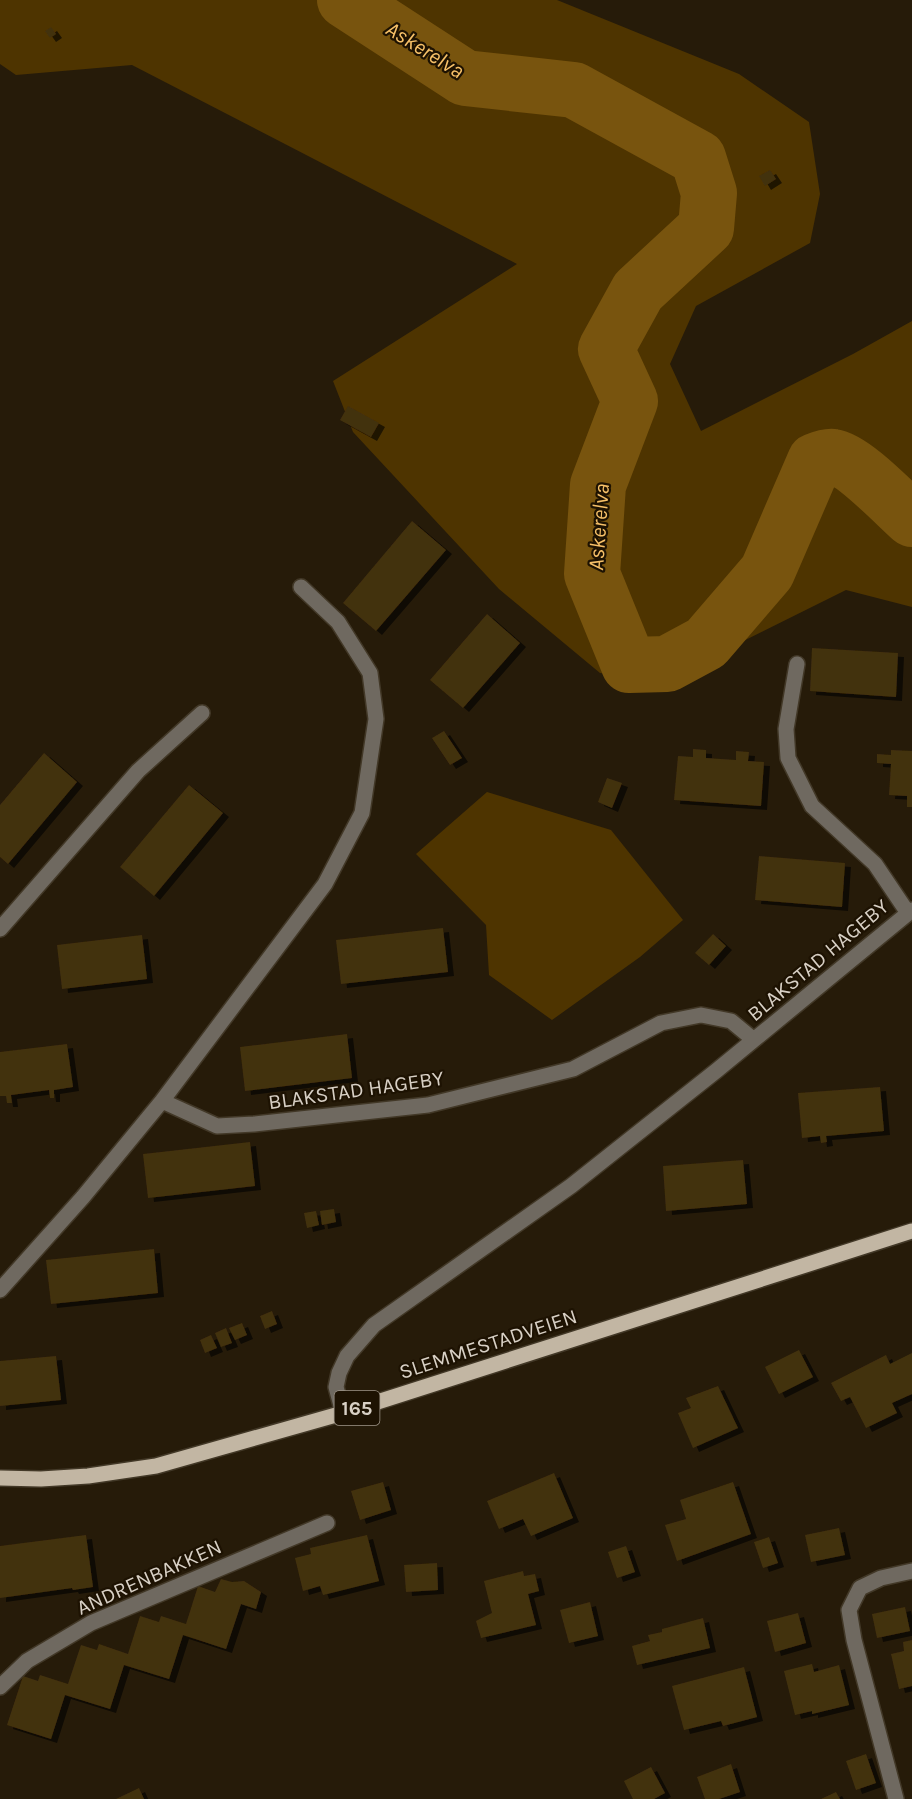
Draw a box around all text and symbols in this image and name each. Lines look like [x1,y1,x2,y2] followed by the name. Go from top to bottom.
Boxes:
[381,16,469,84] water label: Askerelva
[583,482,615,572] water label: Askerelva
[743,894,894,1026] street label: BLAKSTAD HAGEBY
[267,1066,446,1114] street label: BLAKSTAD HAGEBY
[396,1304,580,1384] street label: SLEMMESTADVEIEN
[334,1391,380,1425] road number: 165
[73,1534,225,1620] street label: ANDRENBAKKEN

